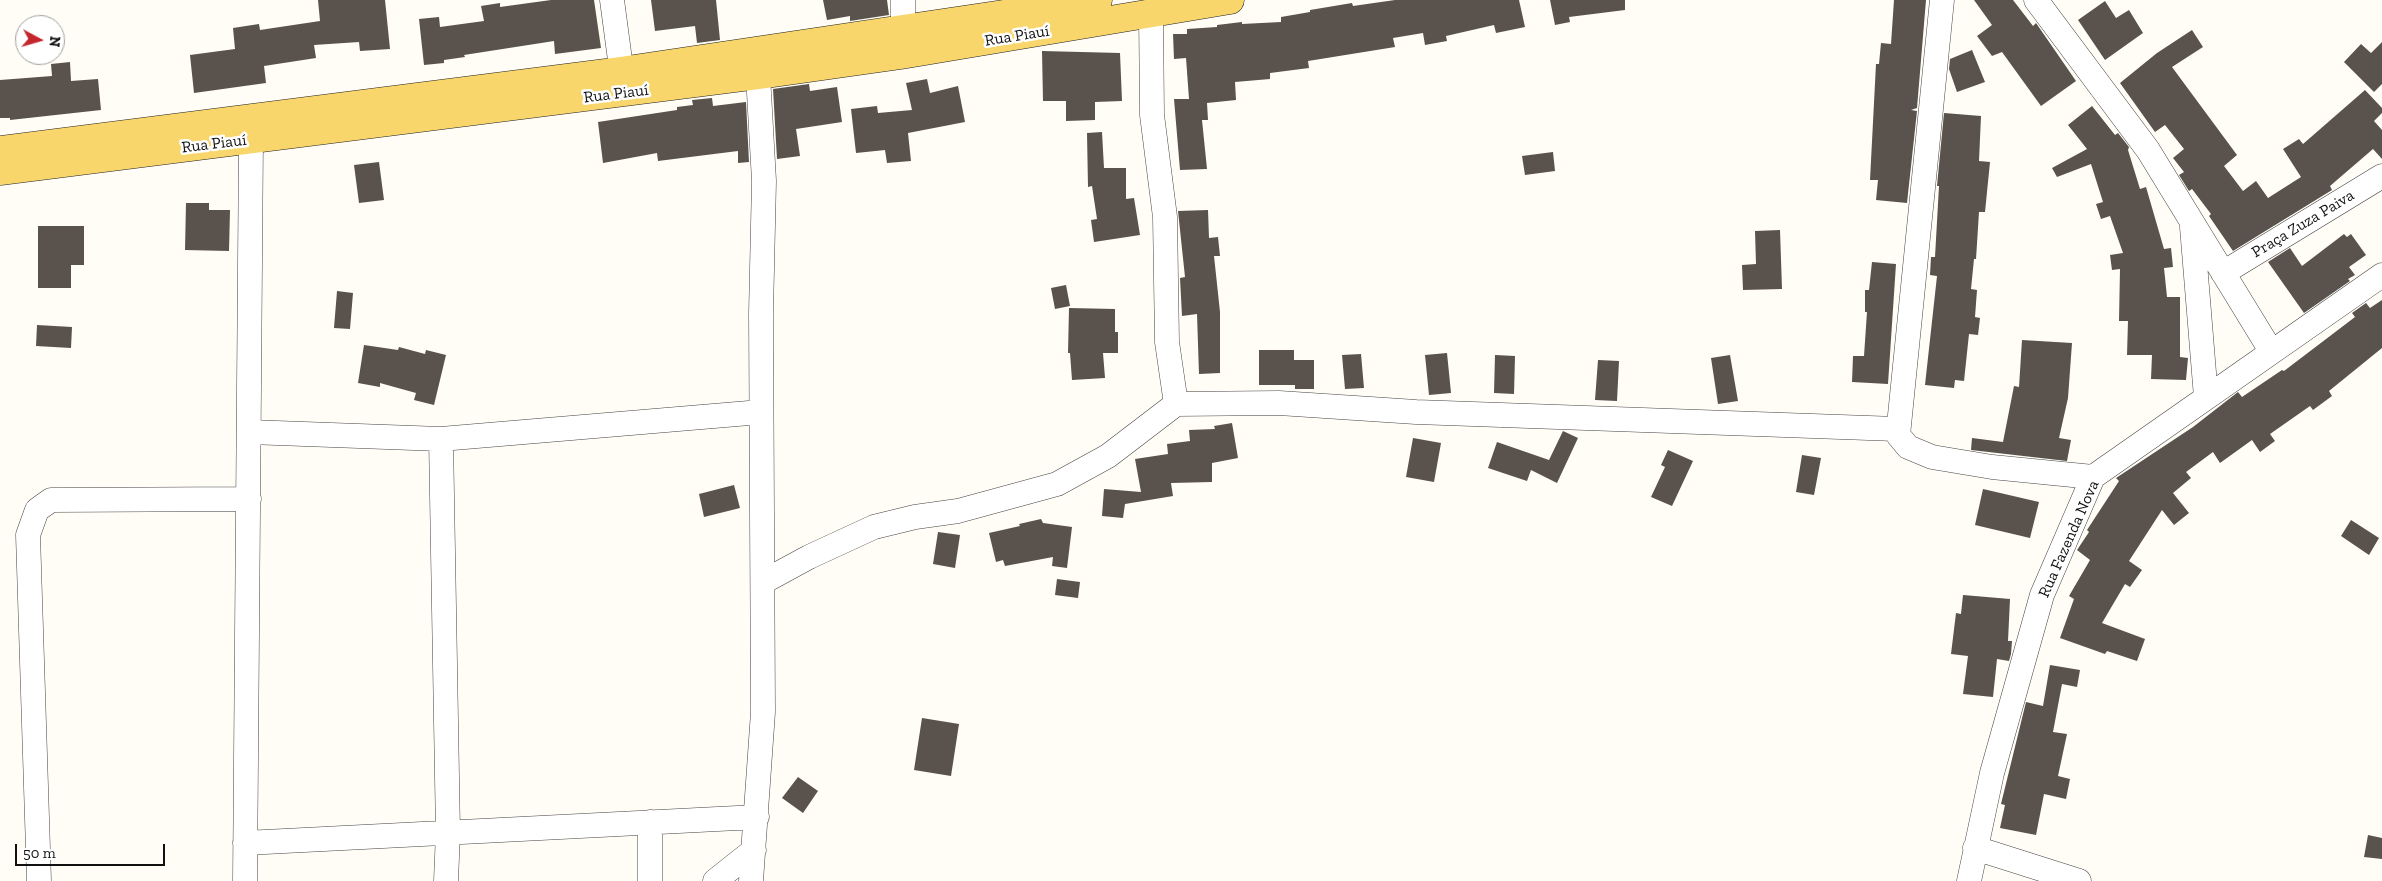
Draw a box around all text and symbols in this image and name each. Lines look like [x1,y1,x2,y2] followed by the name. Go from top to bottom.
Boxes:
[15,15,65,65] north arrow
[983,21,1051,51] street label: Rua Piauí
[45,35,63,48] text: N
[583,81,649,107] street label: Rua Piauí
[181,131,247,157] street label: Rua Piauí
[2248,186,2358,262] street label: Praça Zuza Paiva
[2035,477,2103,601] street label: Rua Fazenda Nova
[18,834,168,866] scale bar
[23,844,56,862] text: 50 m

